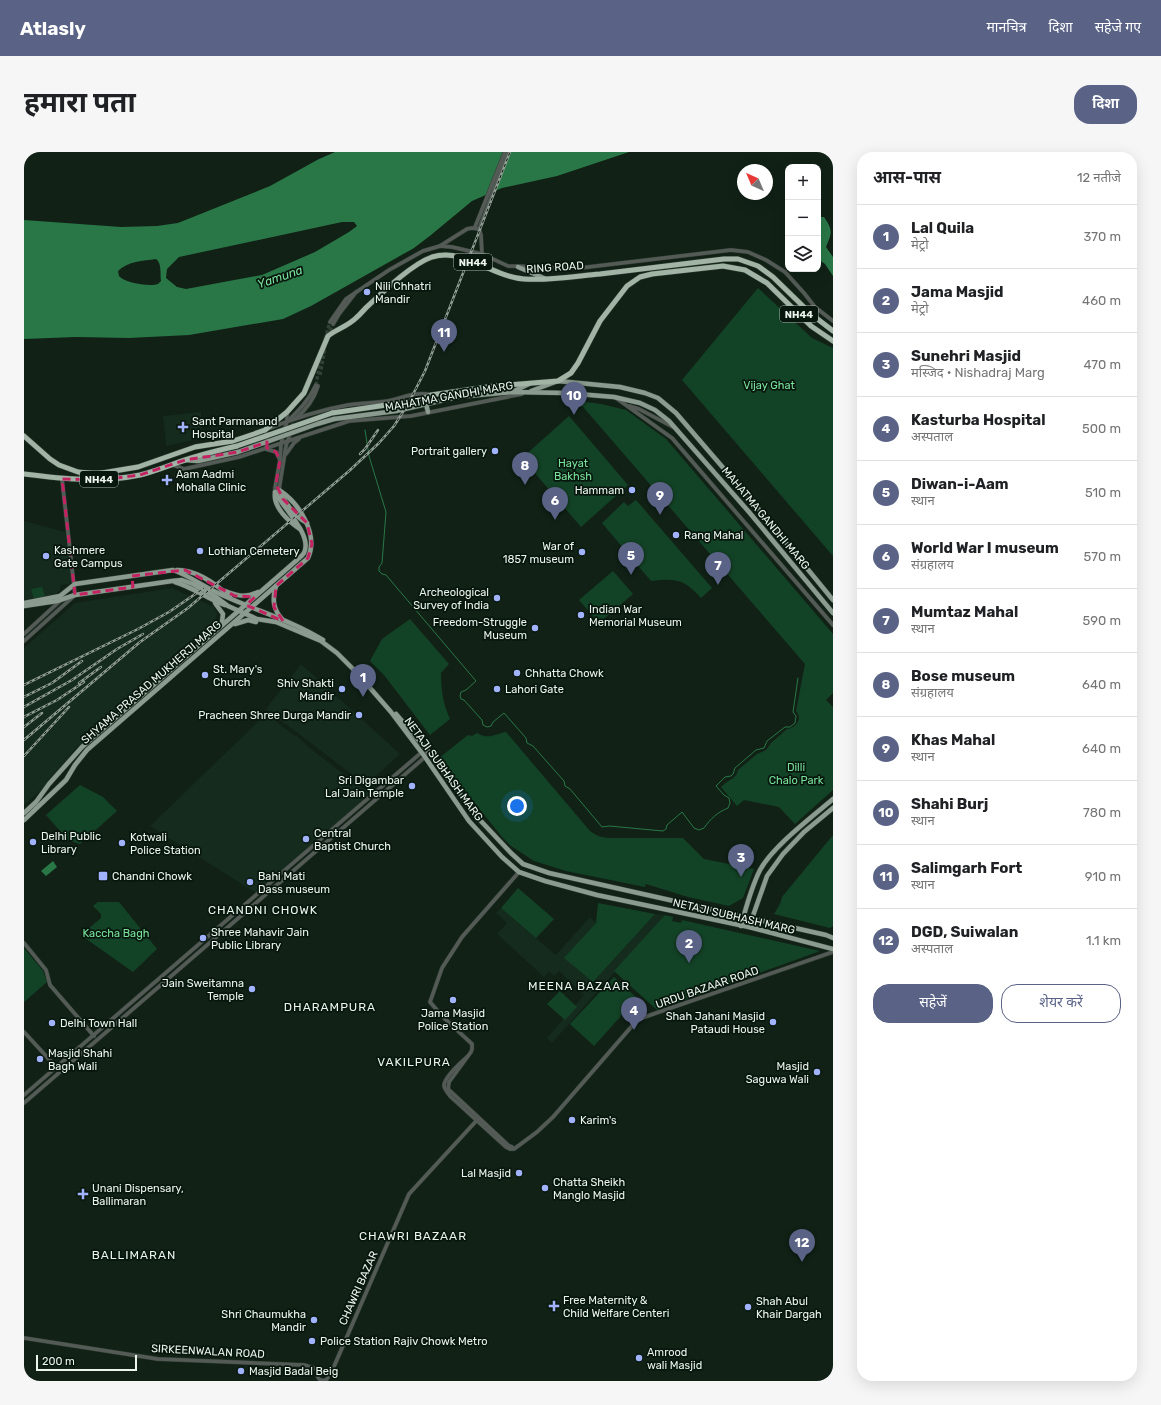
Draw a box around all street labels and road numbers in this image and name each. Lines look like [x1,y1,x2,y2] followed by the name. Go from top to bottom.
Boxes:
[454,254,492,270] road number: NH44
[526,259,584,276] street label: RING ROAD
[780,306,818,322] road number: NH44
[384,379,514,414] street label: MAHATMA GANDHI MARG
[719,464,812,572] street label: MAHATMA GANDHI MARG
[80,471,118,487] road number: NH44
[79,618,224,747] street label: SHYAMA PRASAD MUKHERJI MARG
[402,715,486,824] street label: NETAJI SUBHASH MARG
[672,896,796,937] street label: NETAJI SUBHASH MARG
[654,964,760,1011] street label: URDU BAZAAR ROAD
[336,1249,381,1327] street label: CHAWRI BAZAR
[151,1342,265,1361] street label: SIRKEENWALAN ROAD

